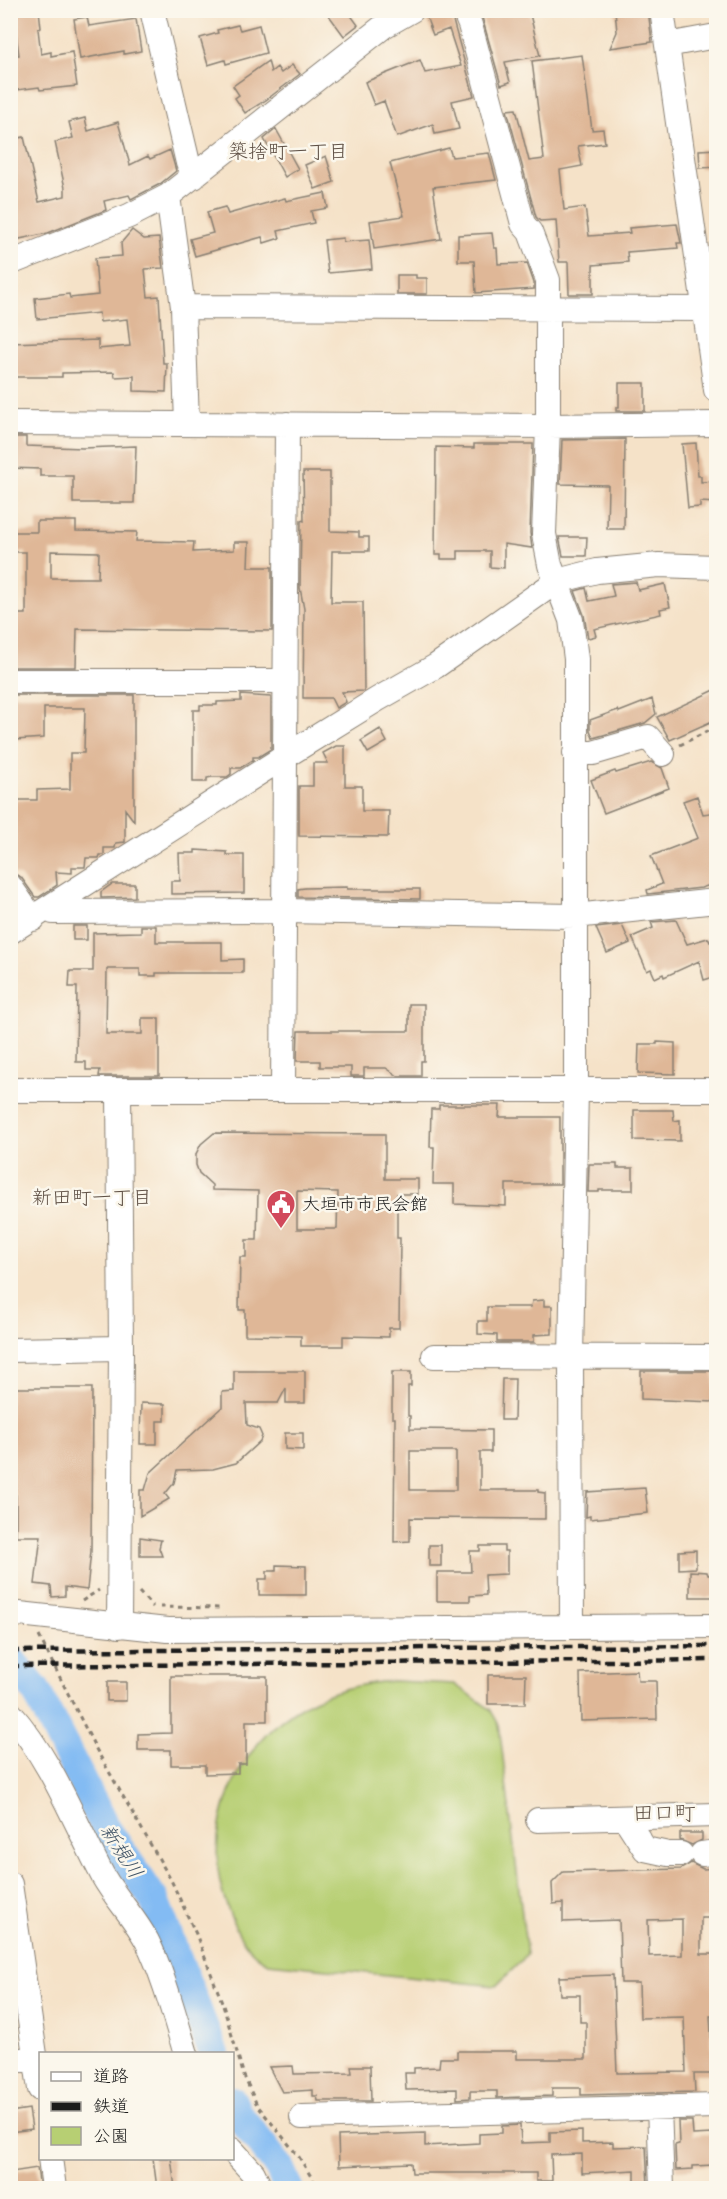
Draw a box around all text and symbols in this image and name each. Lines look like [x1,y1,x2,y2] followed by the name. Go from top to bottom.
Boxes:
[228,134,348,169] district label: 築捨町一丁目
[32,1180,152,1215] district label: 新田町一丁目
[265,1188,297,1230] public building icon: 大垣市市民会館
[302,1188,428,1220] place label: 大垣市市民会館
[633,1794,696,1832] district label: 田口町
[91,1817,153,1886] water label: 新規川
[39,2052,234,2160] legend
[93,2060,129,2092] text: 道路
[93,2090,129,2122] text: 鉄道
[93,2120,129,2152] text: 公園

